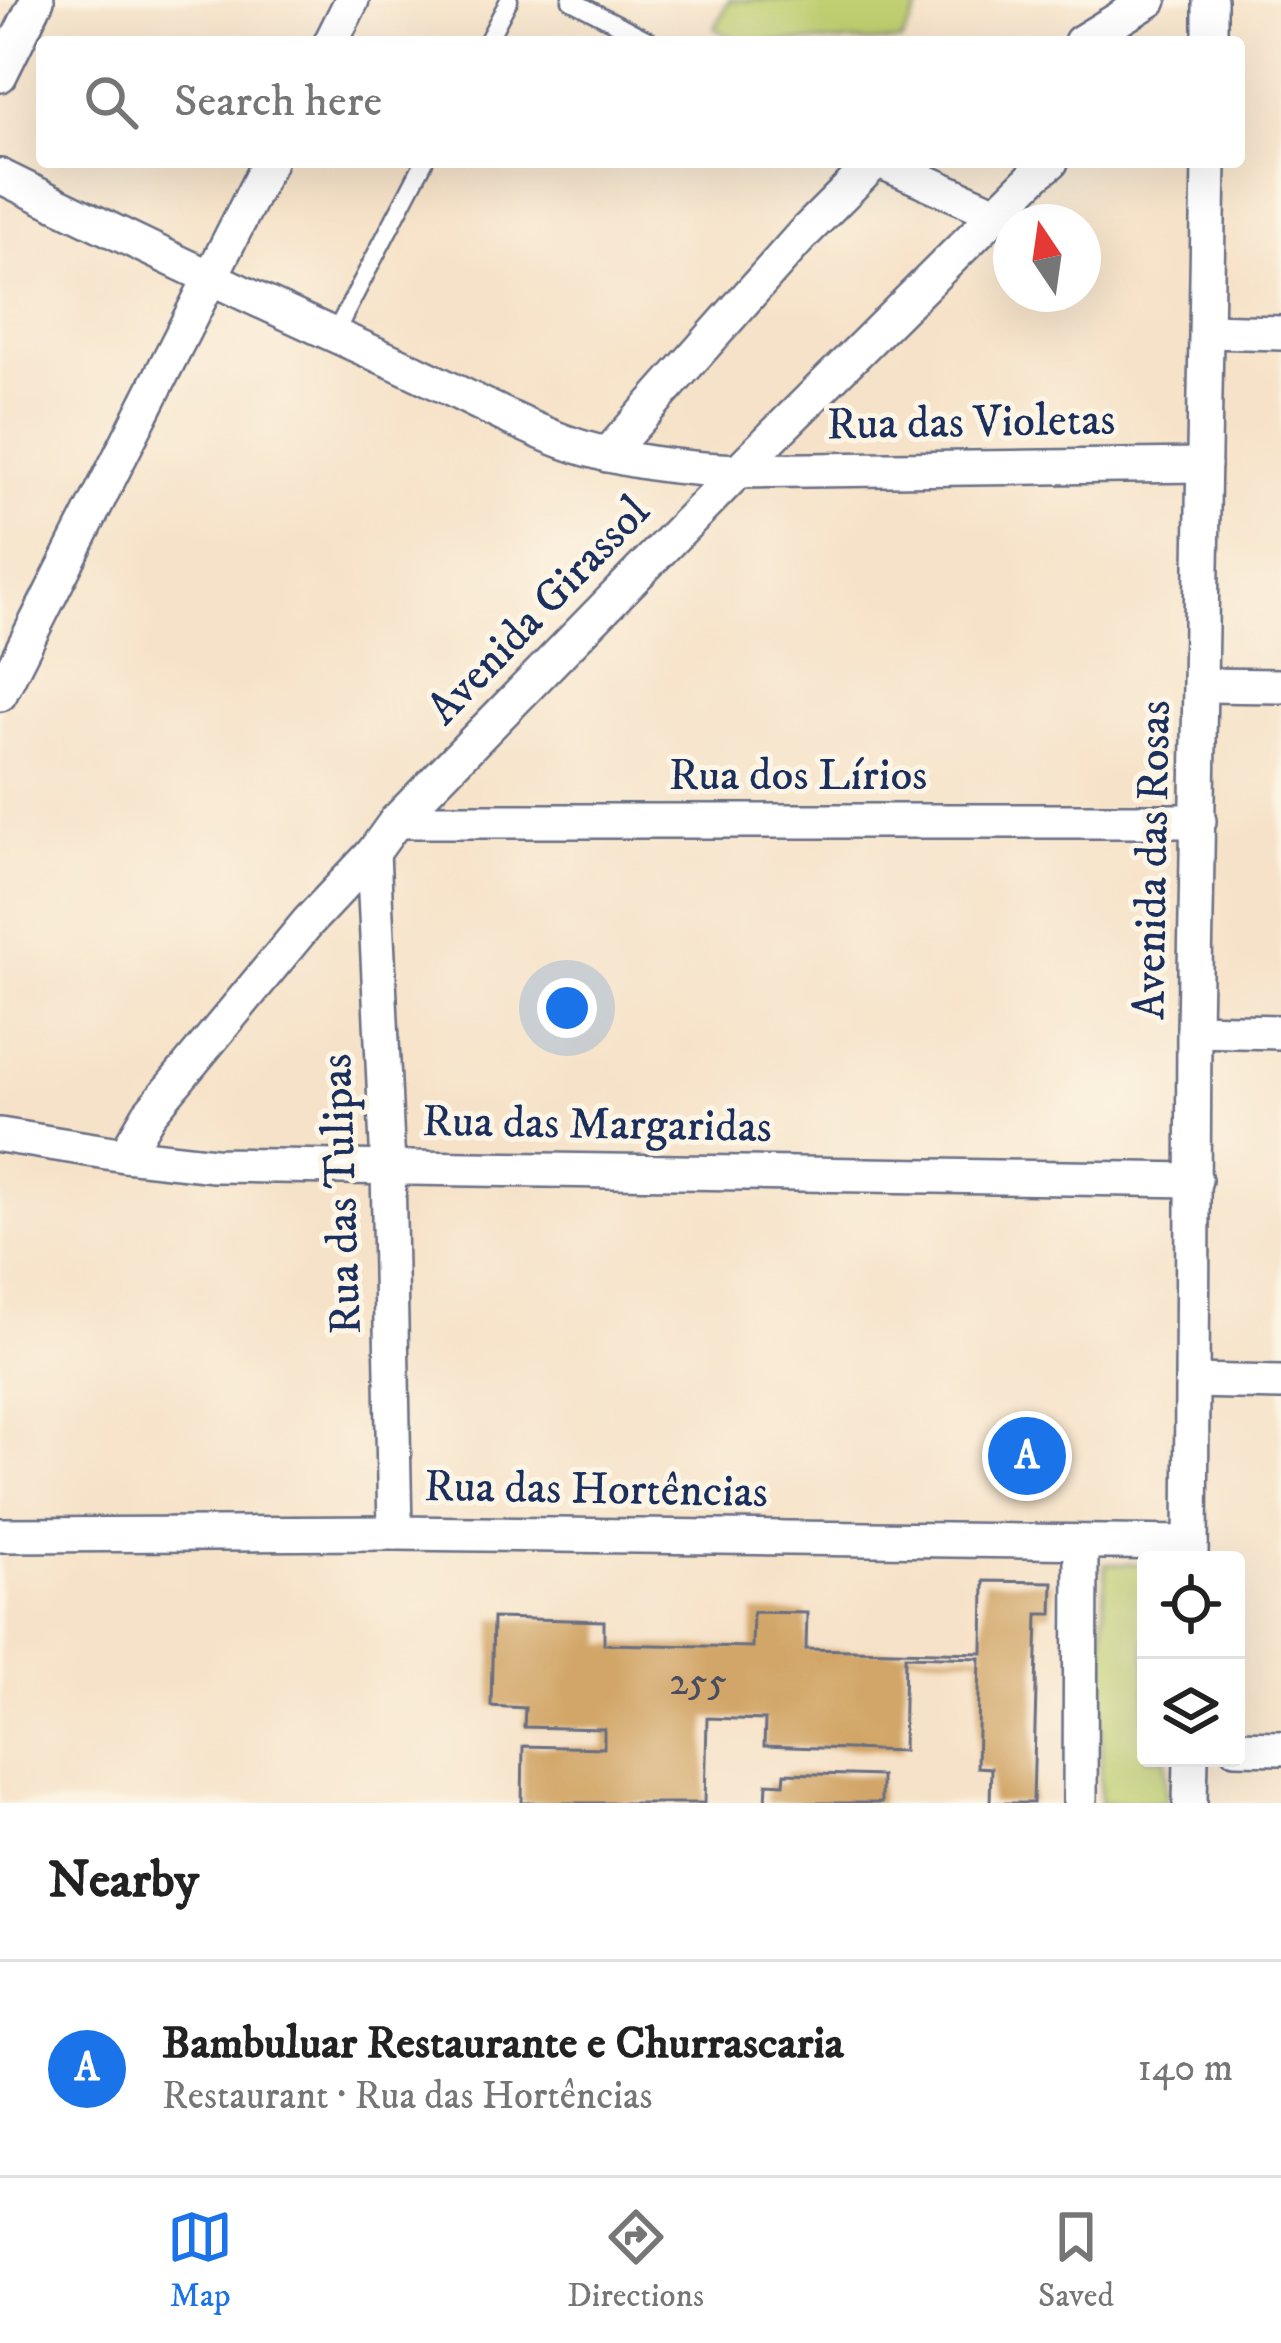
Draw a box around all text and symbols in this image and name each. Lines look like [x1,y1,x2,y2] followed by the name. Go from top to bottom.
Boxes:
[36,36,1245,168] search box
[78,69,144,135] icon: search
[174,74,382,130] text: Search here
[993,204,1101,312] north arrow
[826,392,1116,454] street label: Rua das Violetas
[416,485,663,737] street label: Avenida Girassol
[1122,700,1184,1020] street label: Avenida das Rosas
[669,748,927,804] street label: Rua dos Lírios
[537,978,597,1038] your location
[309,1053,375,1335] street label: Rua das Tulipas
[422,1094,772,1156] street label: Rua das Margaridas
[988,1411,1066,1501] pin: A
[424,1459,768,1521] street label: Rua das Hortências
[1137,1551,1245,1767] map controls
[1137,1551,1245,1659] button: locate
[669,1658,727,1707] house number: 255
[1137,1659,1245,1767] button: layers
[48,1849,199,1913] text: Nearby
[162,2016,844,2072] text: Bambuluar Restaurante e Churrascaria
[75,2044,99,2093] text: A
[1138,2044,1233,2093] text: 140 m
[162,2072,653,2121] text: Restaurant · Rua das Hortências
[167,2204,233,2317] tab: Map
[567,2204,704,2317] tab: Directions
[1038,2204,1114,2317] tab: Saved

